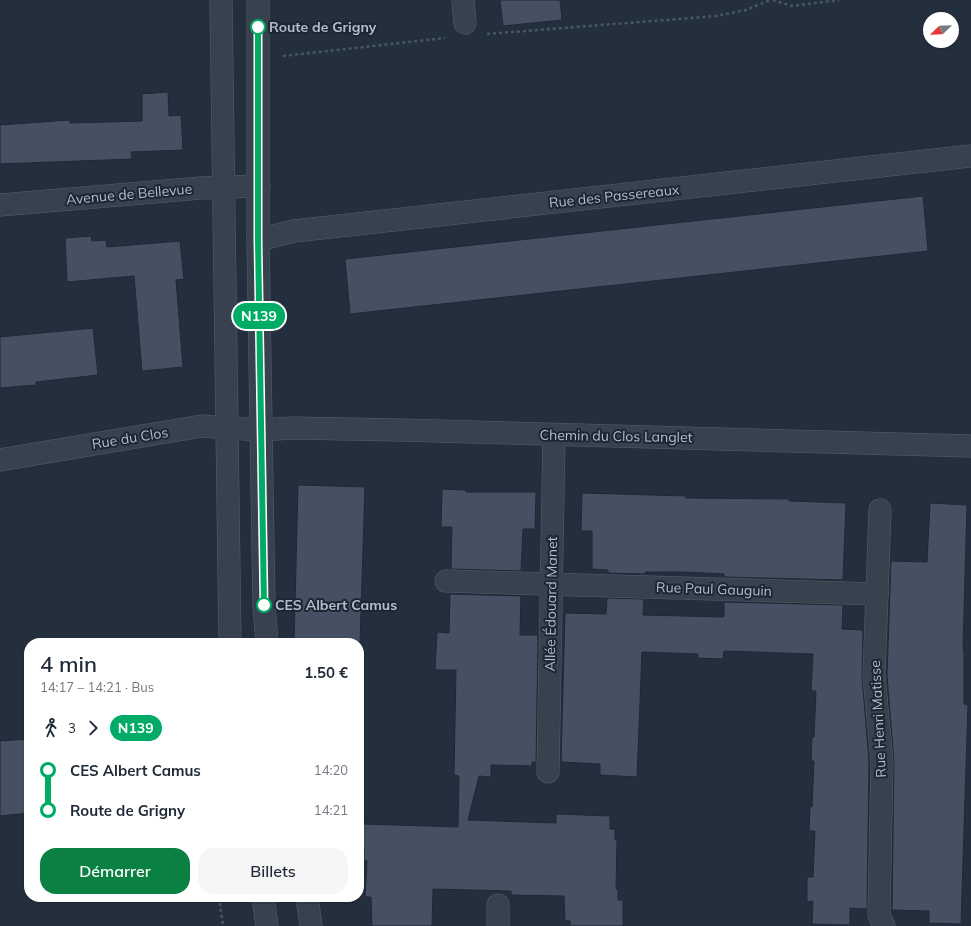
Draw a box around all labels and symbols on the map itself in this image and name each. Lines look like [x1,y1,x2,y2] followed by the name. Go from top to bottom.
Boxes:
[923,12,959,48] north arrow
[269,18,377,36] place label: Route de Grigny
[250,19,266,35] marker: Route de Grigny
[65,180,193,208] street label: Avenue de Bellevue
[548,180,681,212] street label: Rue des Passereaux
[231,303,287,329] line badge: N139
[91,423,169,453] street label: Rue du Clos
[539,426,693,446] street label: Chemin du Clos Langlet
[541,536,561,672] street label: Allée Édouard Manet
[656,578,772,600] street label: Rue Paul Gauguin
[275,596,397,614] place label: CES Albert Camus
[256,597,272,613] marker: CES Albert Camus
[866,660,890,778] street label: Rue Henri Matisse

